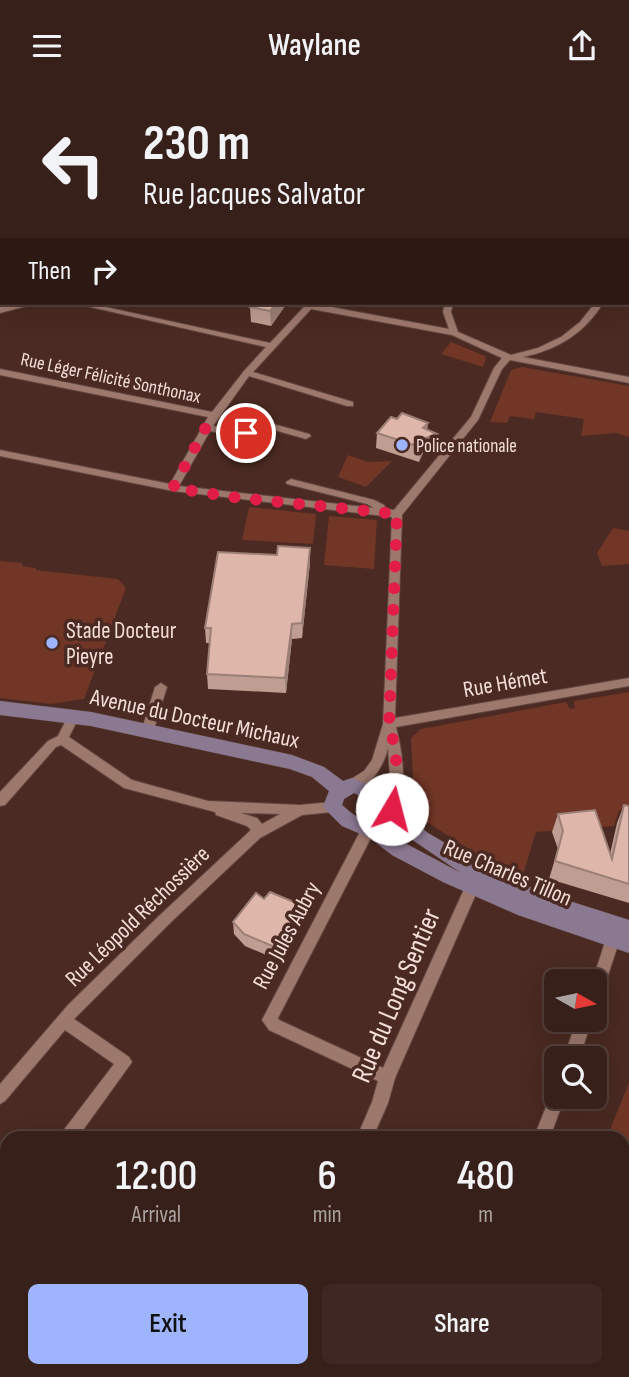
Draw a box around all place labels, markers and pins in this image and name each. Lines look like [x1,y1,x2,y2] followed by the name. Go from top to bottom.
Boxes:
[216,403,276,463] pin
[416,435,517,458] place label: Police nationale
[394,437,410,453] marker: Police nationale
[66,617,177,671] place label: Stade Docteur Pieyre
[44,635,60,651] marker: Stade Docteur Pieyre

